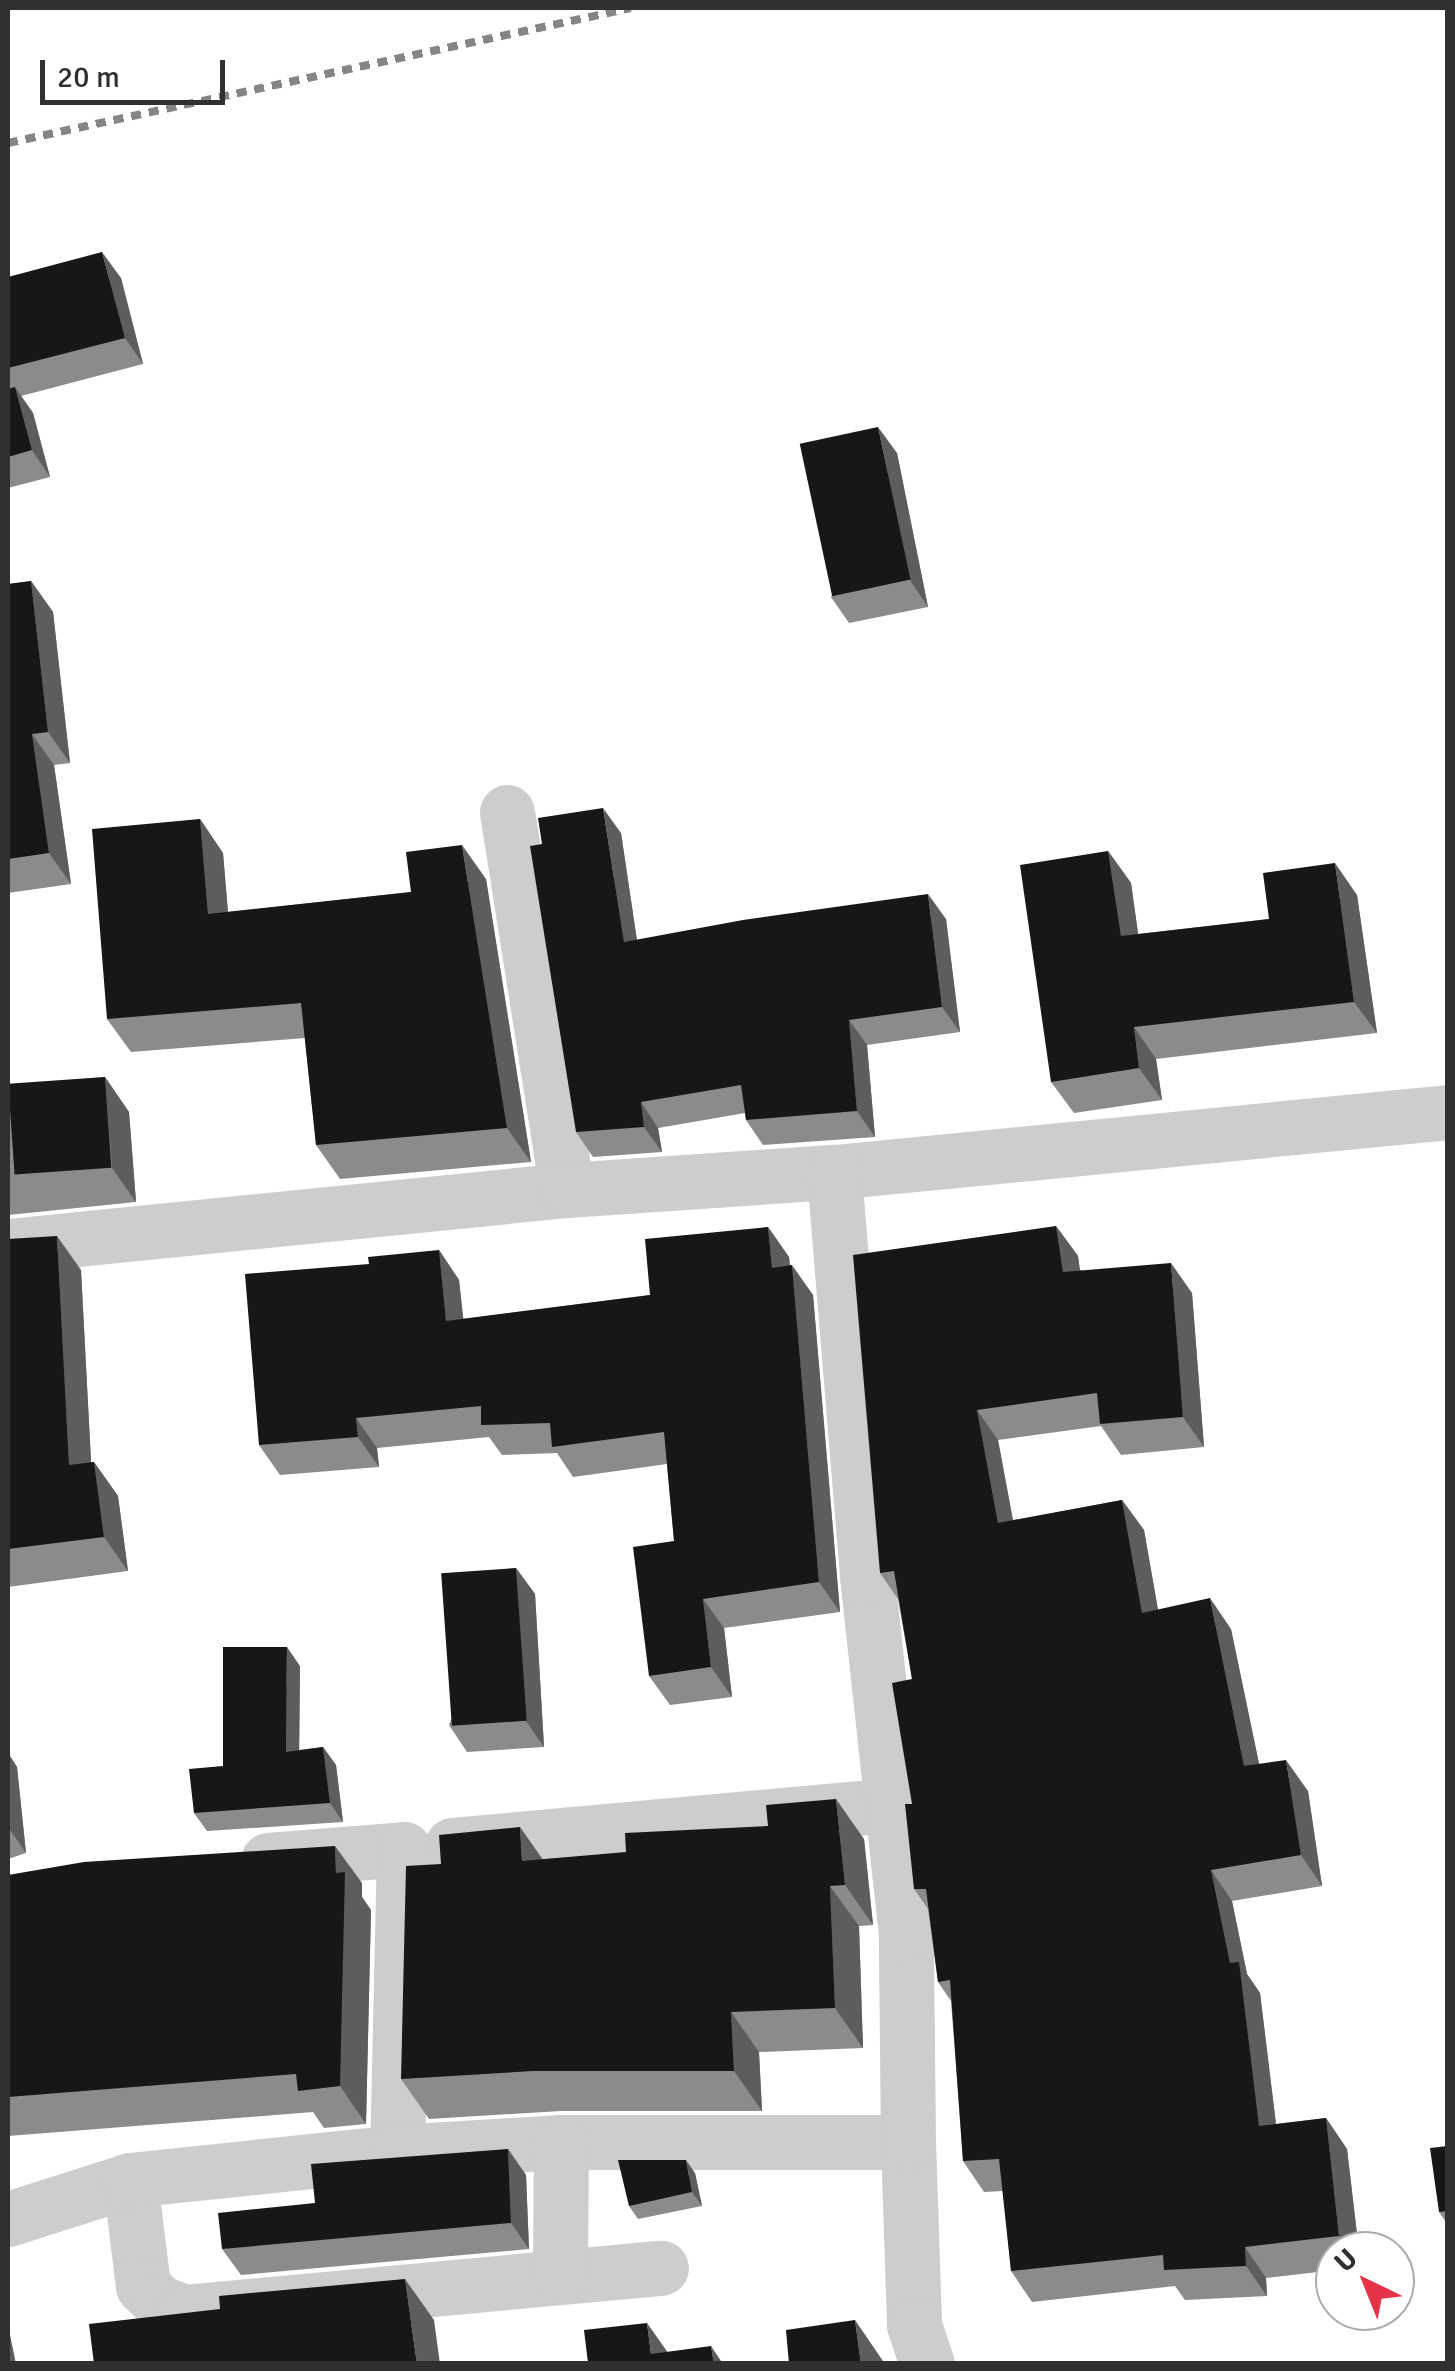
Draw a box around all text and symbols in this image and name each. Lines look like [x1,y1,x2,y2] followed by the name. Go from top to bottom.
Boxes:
[45,40,230,102] scale bar
[57,59,120,96] text: 20 m
[1315,2231,1415,2331] north arrow
[1327,2242,1364,2279] text: U

